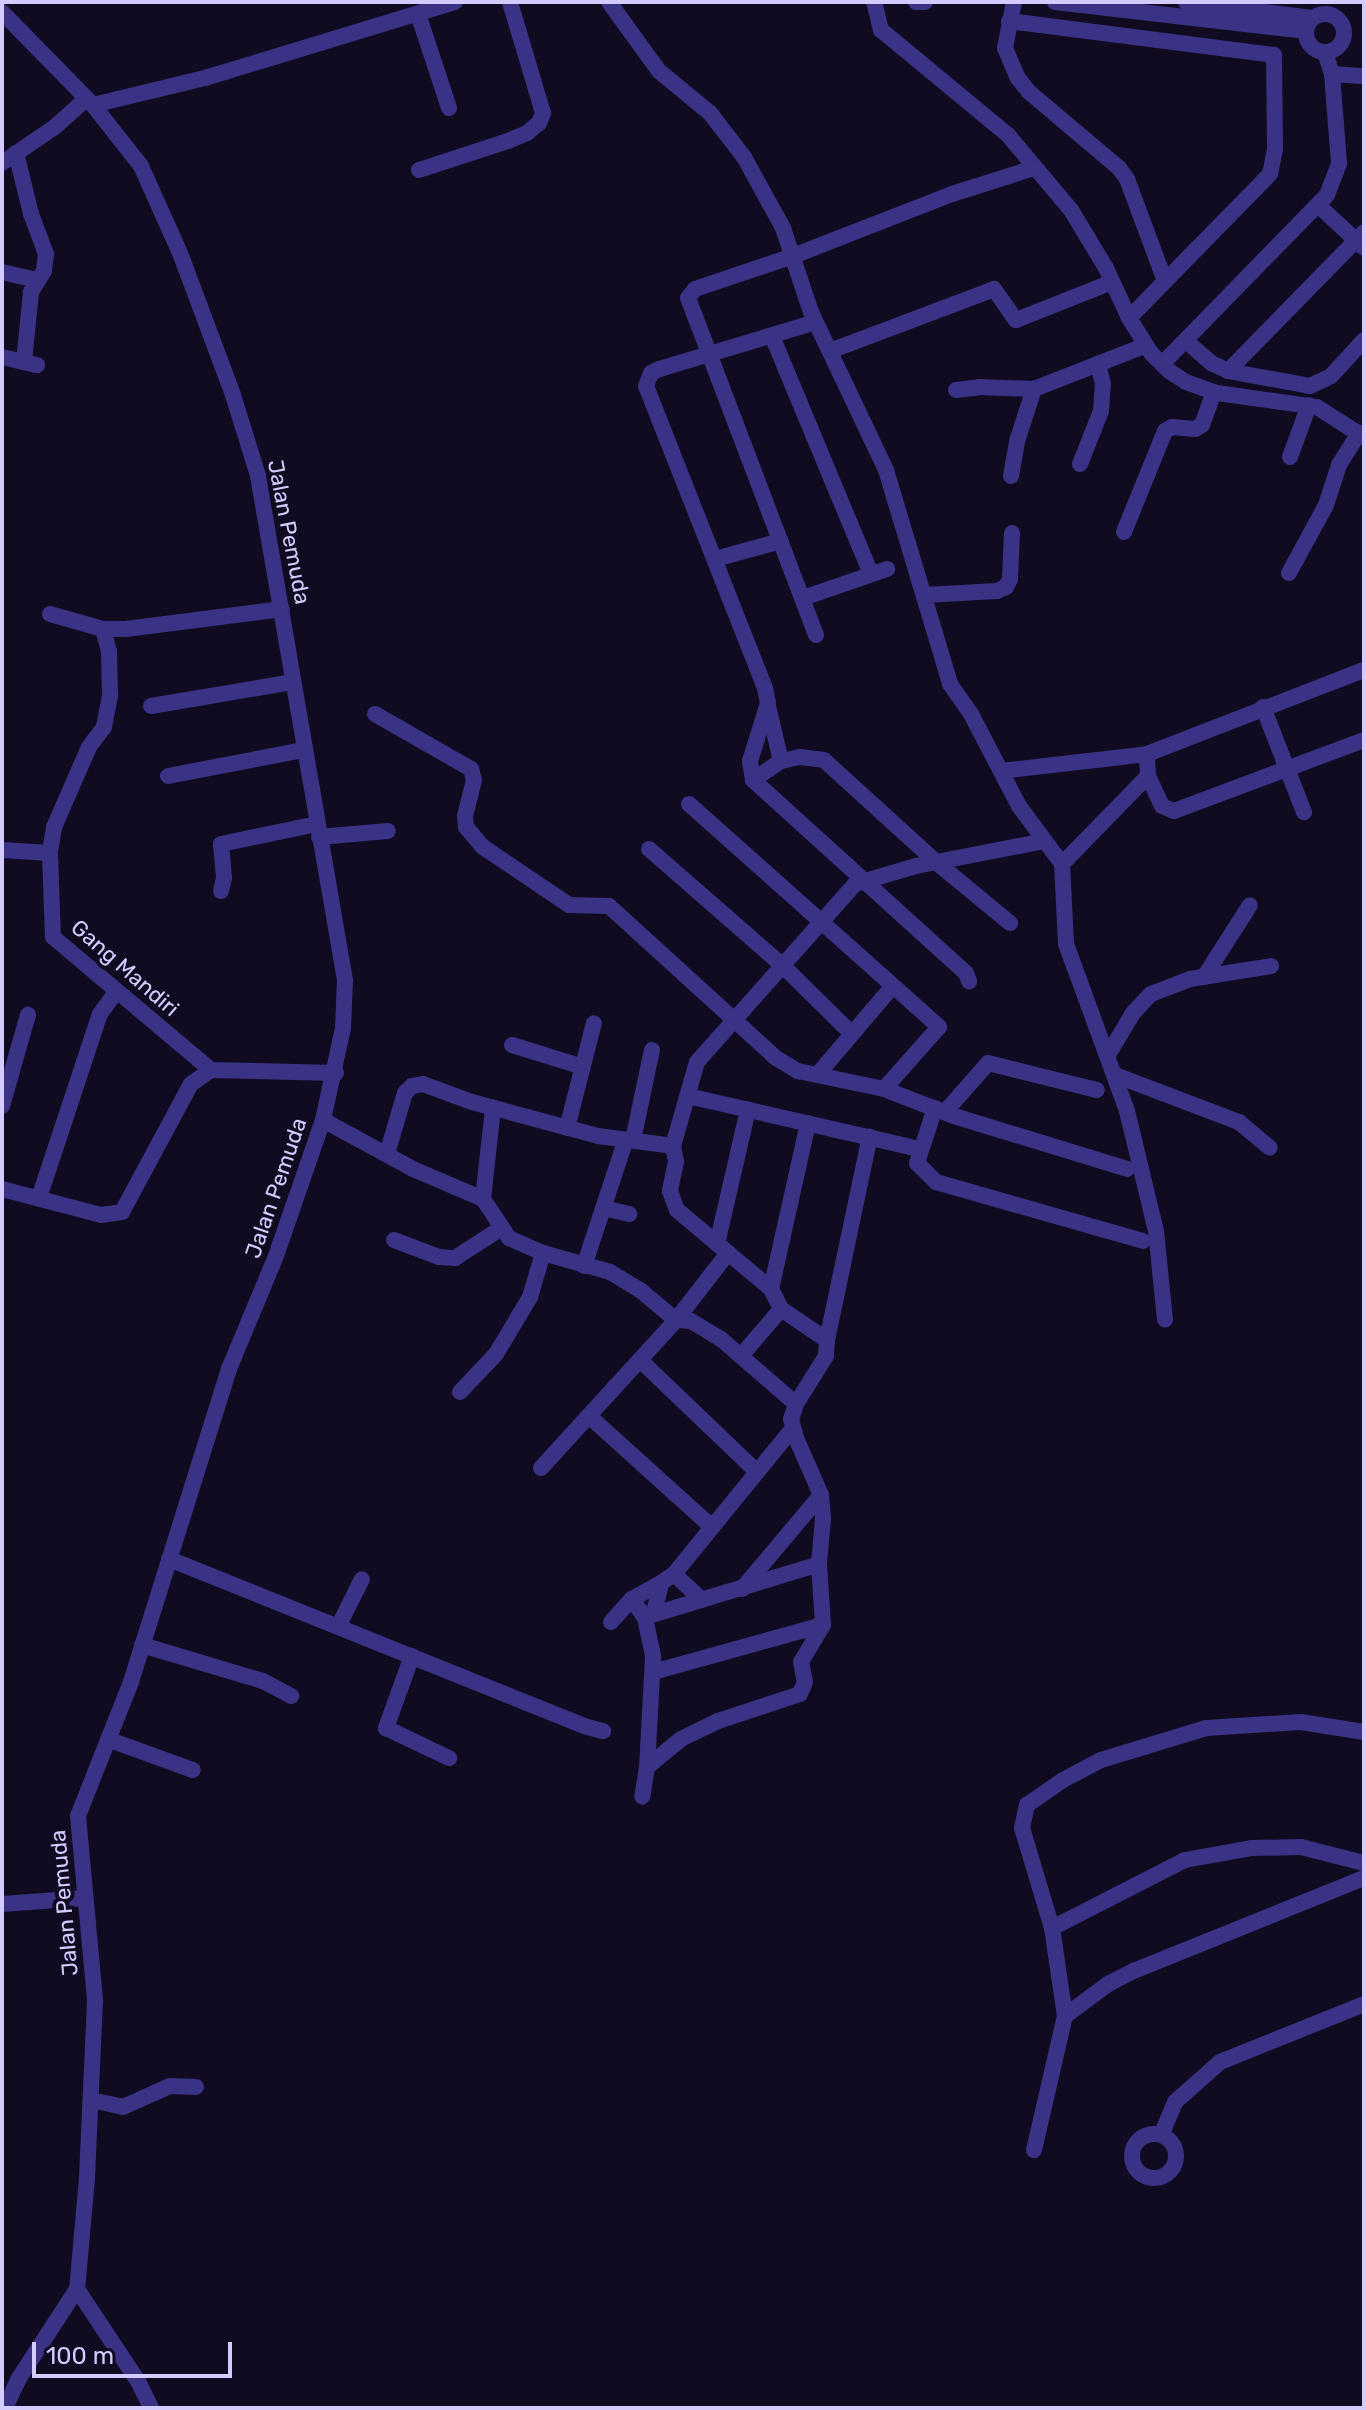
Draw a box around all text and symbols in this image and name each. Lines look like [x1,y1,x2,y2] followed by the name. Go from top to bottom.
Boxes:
[262,458,316,606] street label: Jalan Pemuda
[66,914,184,1022] street label: Gang Mandiri
[240,1114,312,1262] street label: Jalan Pemuda
[44,1829,84,1977] street label: Jalan Pemuda
[36,2326,236,2376] scale bar
[46,2342,114,2370] text: 100 m

